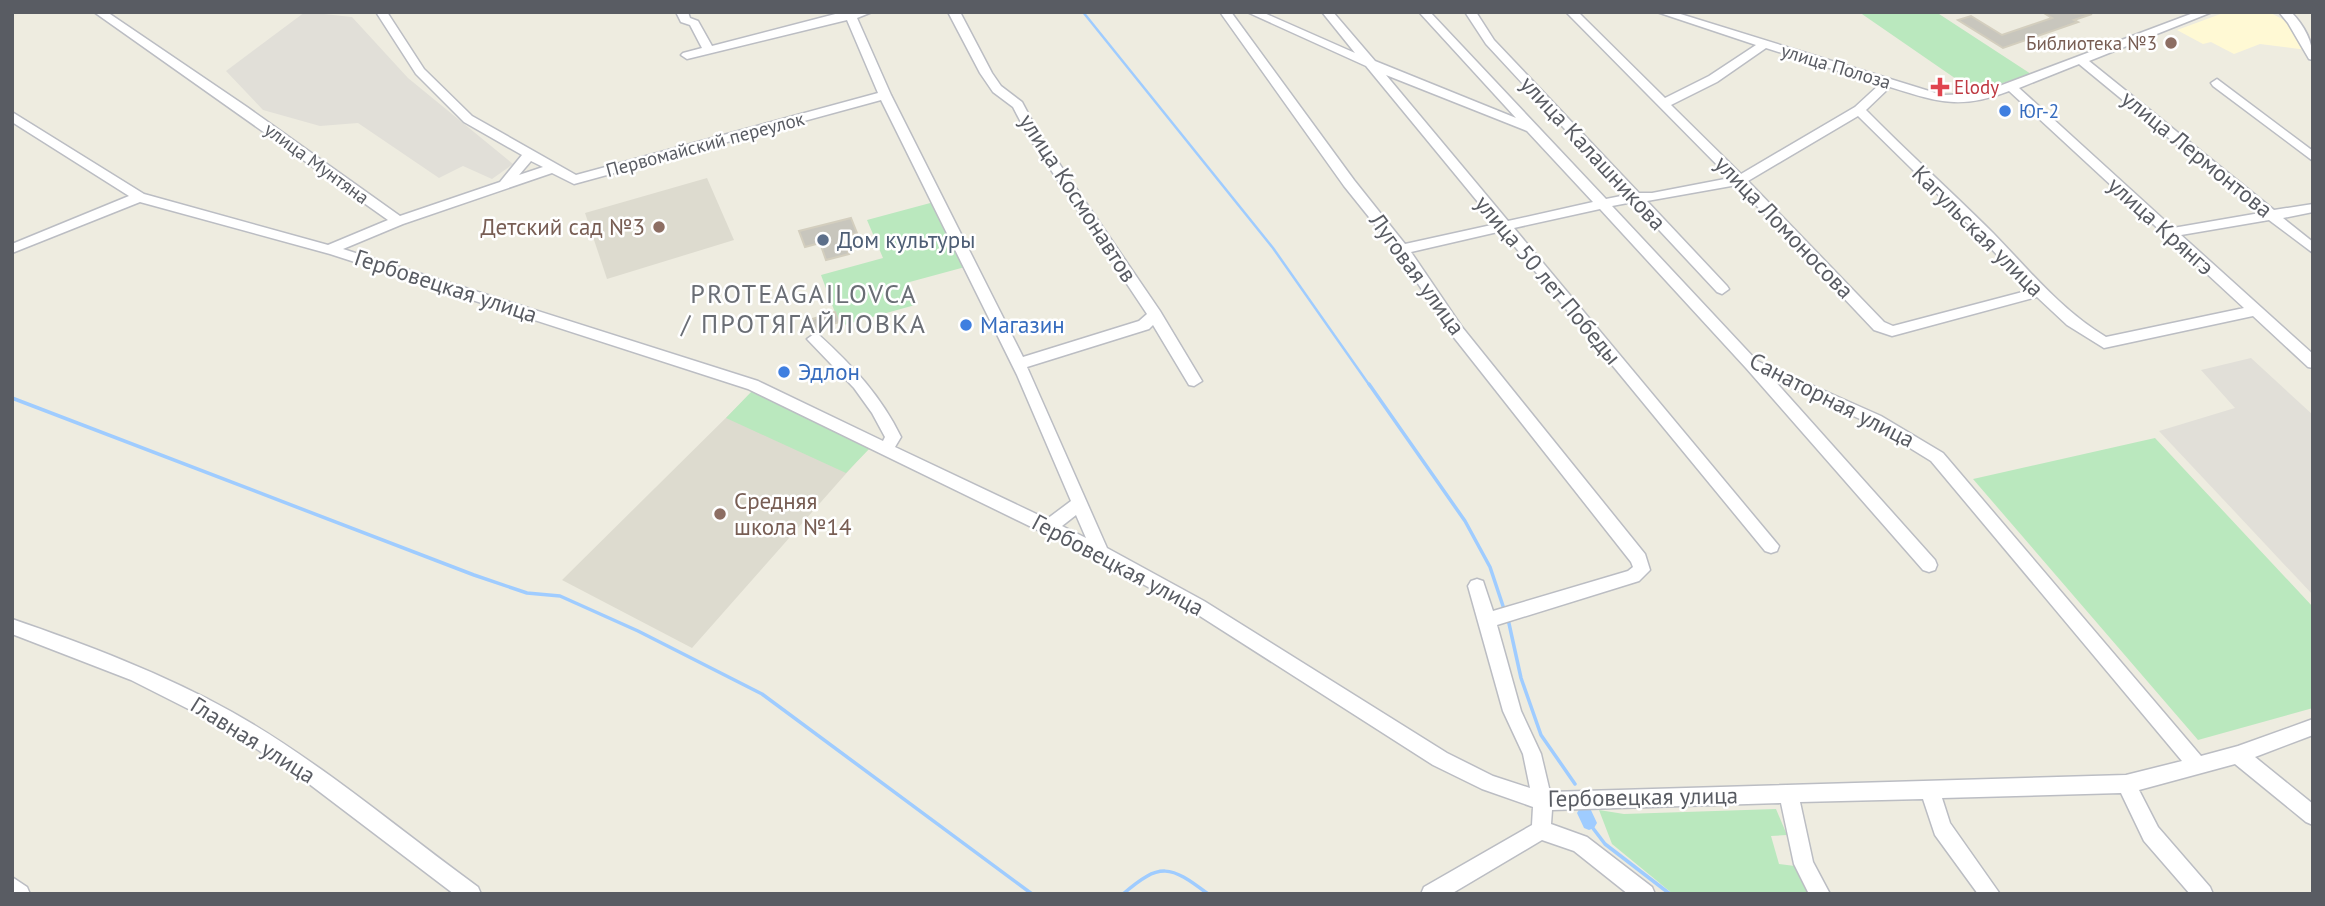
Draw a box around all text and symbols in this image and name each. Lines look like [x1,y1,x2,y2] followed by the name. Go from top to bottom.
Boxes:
[2026,31,2157,55] place label: Библиотека №3
[2163,35,2179,51] marker: Библиотека №3
[1778,38,1894,94] street label: улица Полоза
[1514,69,1672,236] street label: улица Калашникова
[1954,75,1999,99] place label: Elody
[1932,79,1948,95] marker: Elody
[2116,84,2279,224] street label: улица Лермонтова
[2019,99,2059,123] place label: Юг-2
[1997,103,2013,119] marker: Юг-2
[603,106,807,182] street label: Первомайский переулок
[1013,108,1144,287] street label: улица Космонавтов
[260,117,374,209] street label: улица Мунтяна
[1709,149,1860,304] street label: улица Ломоносова
[1906,159,2050,303] street label: Кагульская улица
[2102,170,2221,281] street label: улица Крянгэ
[1469,189,1628,370] street label: улица 50 лет Победы
[1363,206,1471,340] street label: Луговая улица
[481,212,645,241] place label: Детский сад №3
[651,219,667,235] marker: Детский сад №3
[837,225,975,254] place label: Дом культуры
[815,232,831,248] marker: Дом культуры
[351,242,541,329] street label: Гербовецкая улица
[680,277,927,340] district label: PROTEAGAILOVCA / ПРОТЯГАЙЛОВКА
[980,310,1065,339] place label: Магазин
[958,317,974,333] marker: Магазин
[1745,345,1920,454] street label: Санаторная улица
[798,357,860,386] place label: Эдлон
[776,364,792,380] marker: Эдлон
[734,486,852,541] place label: Средняя школа №14
[712,506,728,522] marker: Средняя школа №14
[1027,507,1209,622] street label: Гербовецкая улица
[186,690,321,789] street label: Главная улица
[1548,780,1738,813] street label: Гербовецкая улица

